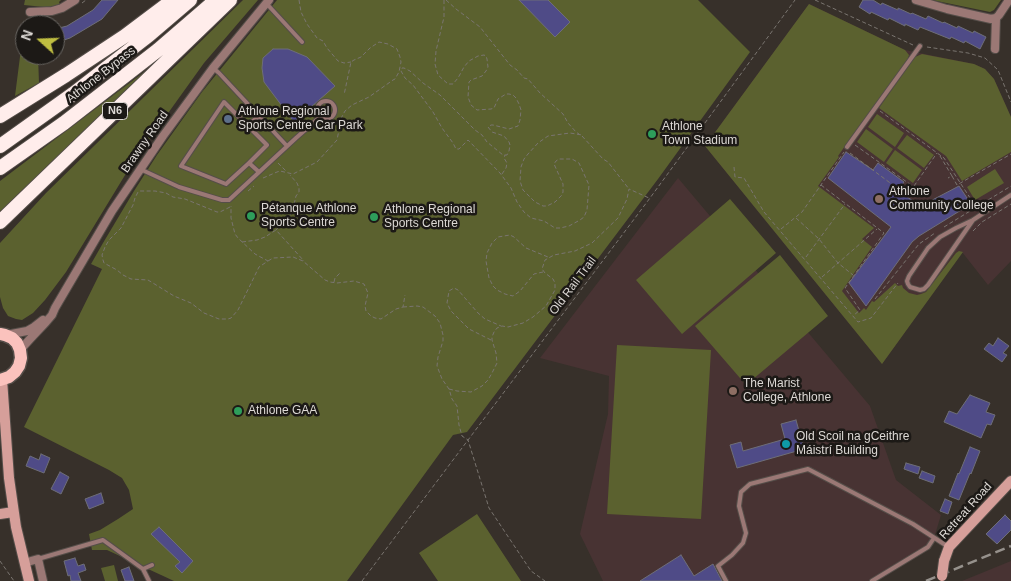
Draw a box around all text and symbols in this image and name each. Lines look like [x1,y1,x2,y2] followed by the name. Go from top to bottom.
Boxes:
[15,15,65,65] north arrow
[18,28,36,43] text: N
[64,44,138,106] street label: Athlone Bypass
[102,102,128,120] road number: N6
[238,105,363,133] place label: Athlone Regional Sports Centre Car Park
[118,108,172,176] street label: Brawny Road
[222,113,234,125] marker: Athlone Regional Sports Centre Car Park
[662,120,737,148] place label: Athlone Town Stadium
[646,128,658,140] marker: Athlone Town Stadium
[889,185,994,213] place label: Athlone Community College
[873,193,885,205] marker: Athlone Community College
[261,202,356,230] place label: Pétanque Athlone Sports Centre
[384,203,475,231] place label: Athlone Regional Sports Centre
[245,210,257,222] marker: Pétanque Athlone Sports Centre
[368,211,380,223] marker: Athlone Regional Sports Centre
[547,254,599,318] street label: Old Rail Trail
[743,377,831,405] place label: The Marist College, Athlone
[727,385,739,397] marker: The Marist College, Athlone
[248,404,317,418] place label: Athlone GAA
[232,405,244,417] marker: Athlone GAA
[796,430,909,458] place label: Old Scoil na gCeithre Máistrí Building
[780,438,792,450] marker: Old Scoil na gCeithre Máistrí Building
[937,480,995,542] street label: Retreat Road

